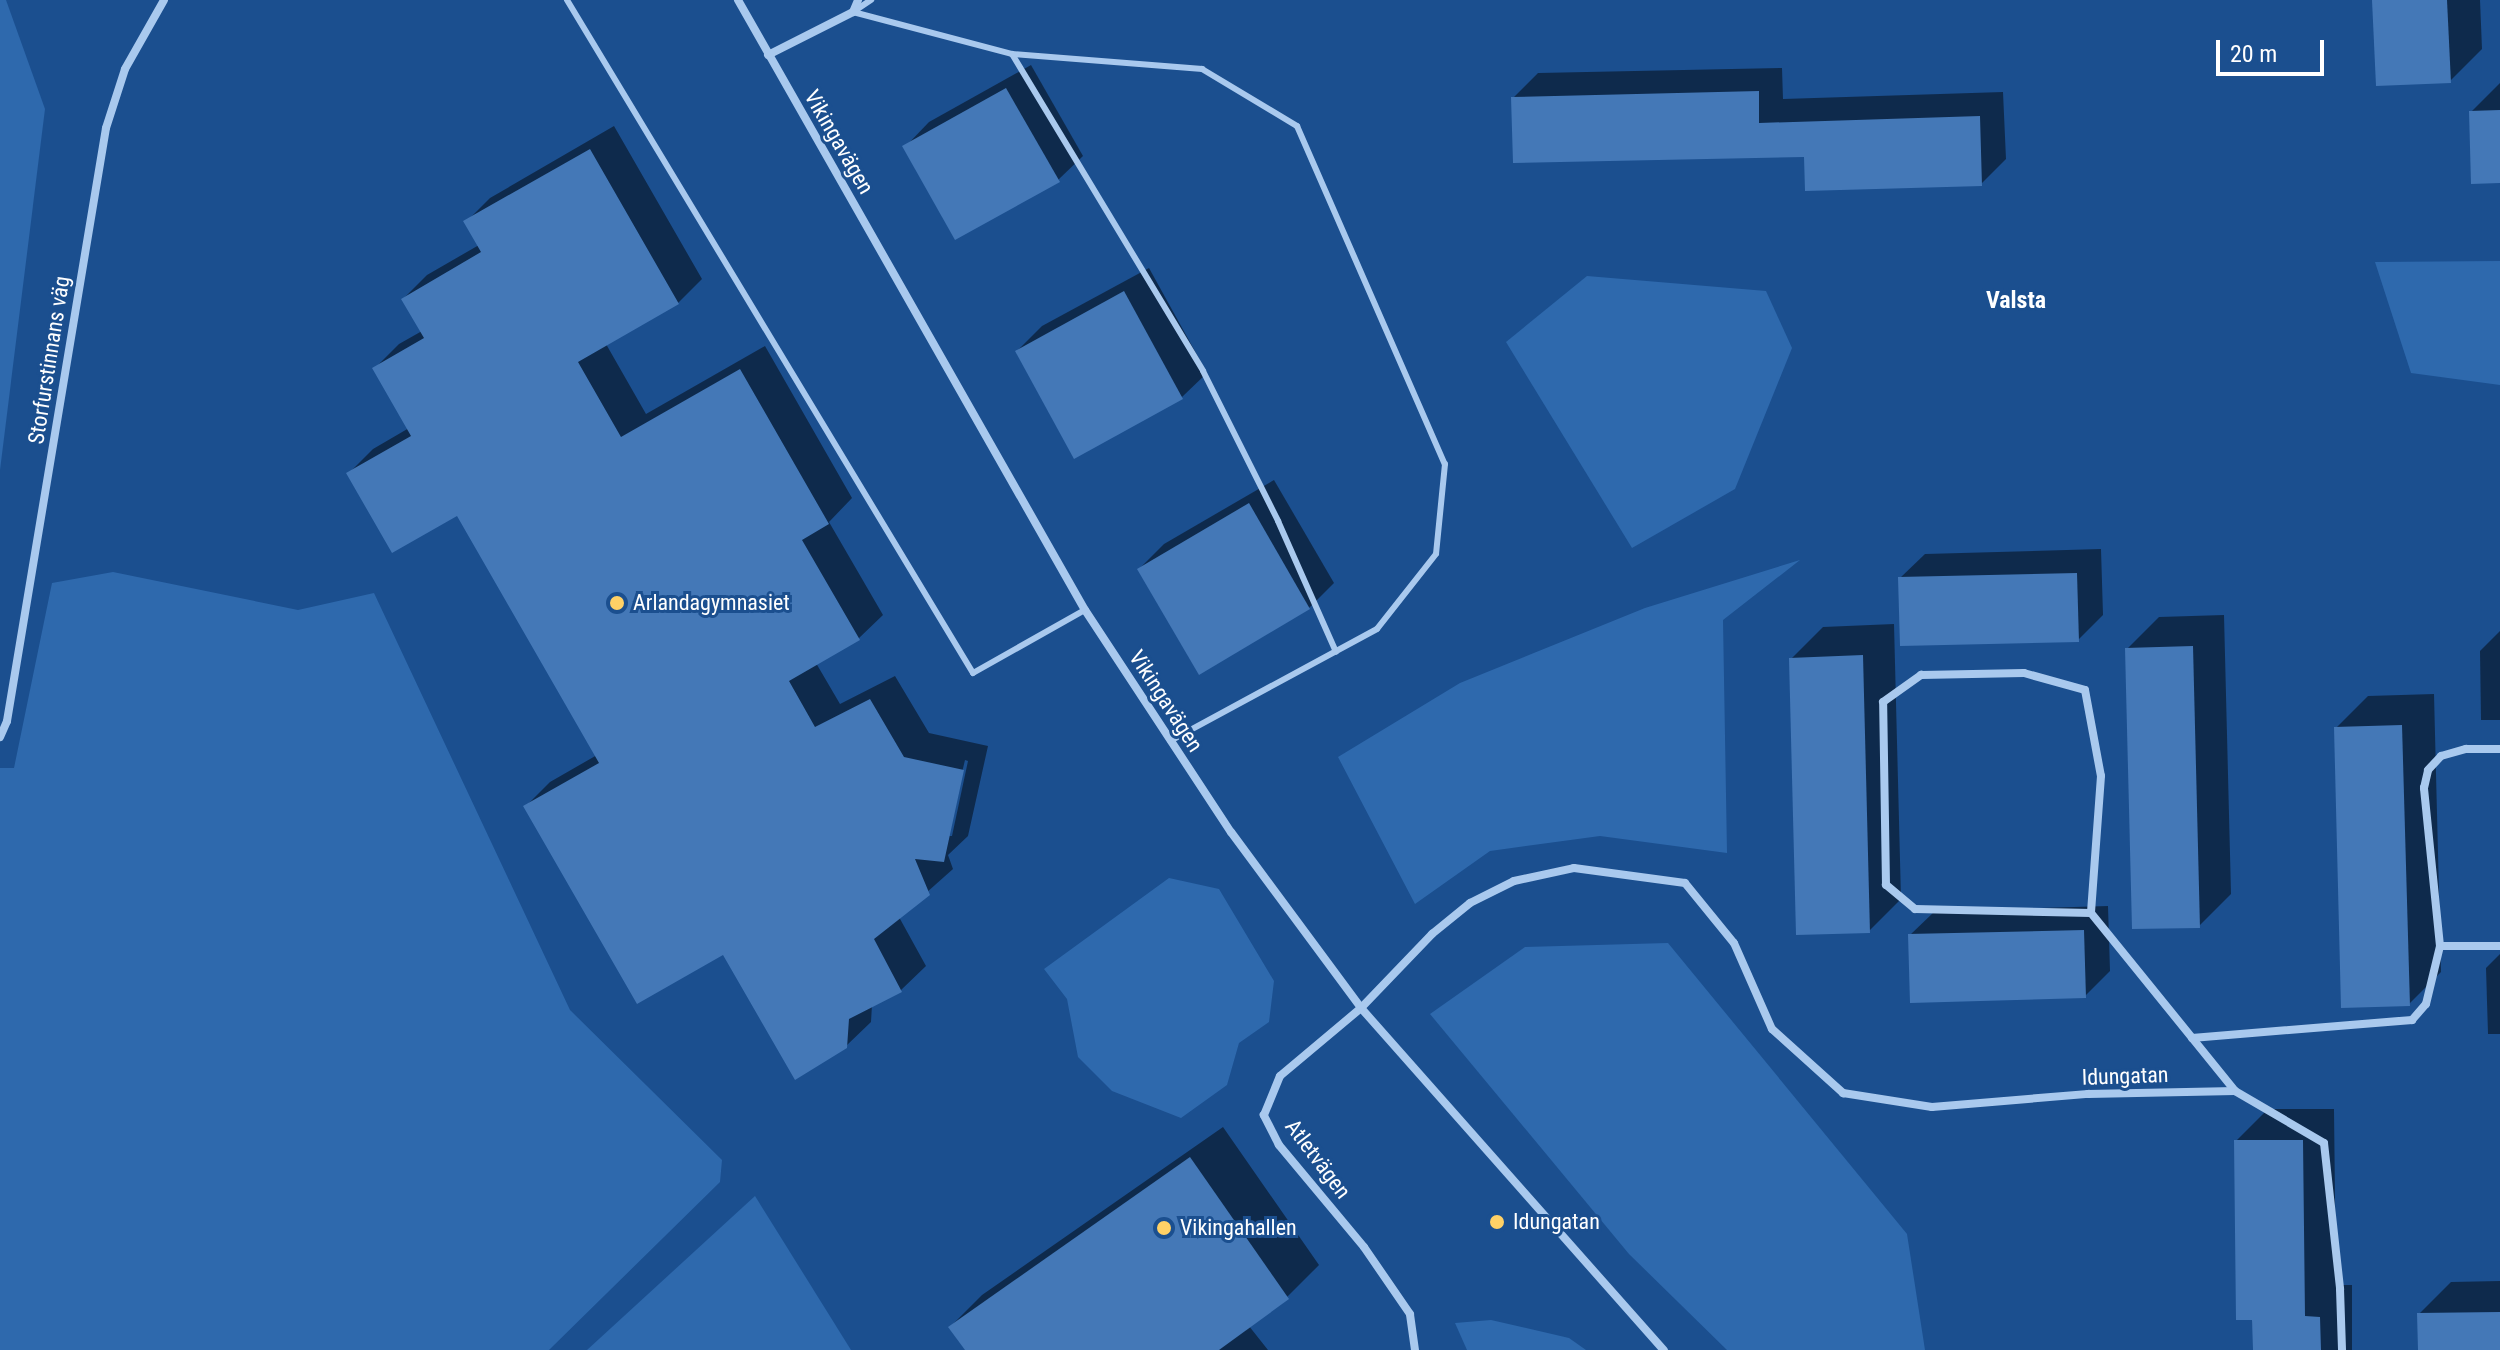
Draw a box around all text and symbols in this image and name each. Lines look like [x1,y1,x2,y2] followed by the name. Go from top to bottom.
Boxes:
[2220,24,2328,74] scale bar
[2230,40,2277,68] text: 20 m
[799,85,879,199] street label: Vikingavägen
[23,274,75,446] street label: Storfurstinnans väg
[1986,287,2046,315] district label: Valsta
[633,590,790,616] place label: Arlandagymnasiet
[608,594,626,612] marker: Arlandagymnasiet
[1123,645,1209,757] street label: Vikingavägen
[2081,1061,2169,1091] street label: Idungatan
[1280,1114,1356,1204] street label: Atletvägen
[1513,1209,1600,1235] place label: Idungatan
[1488,1213,1506,1231] marker: Idungatan
[1180,1215,1297,1241] place label: Vikingahallen
[1155,1219,1173,1237] marker: Vikingahallen

